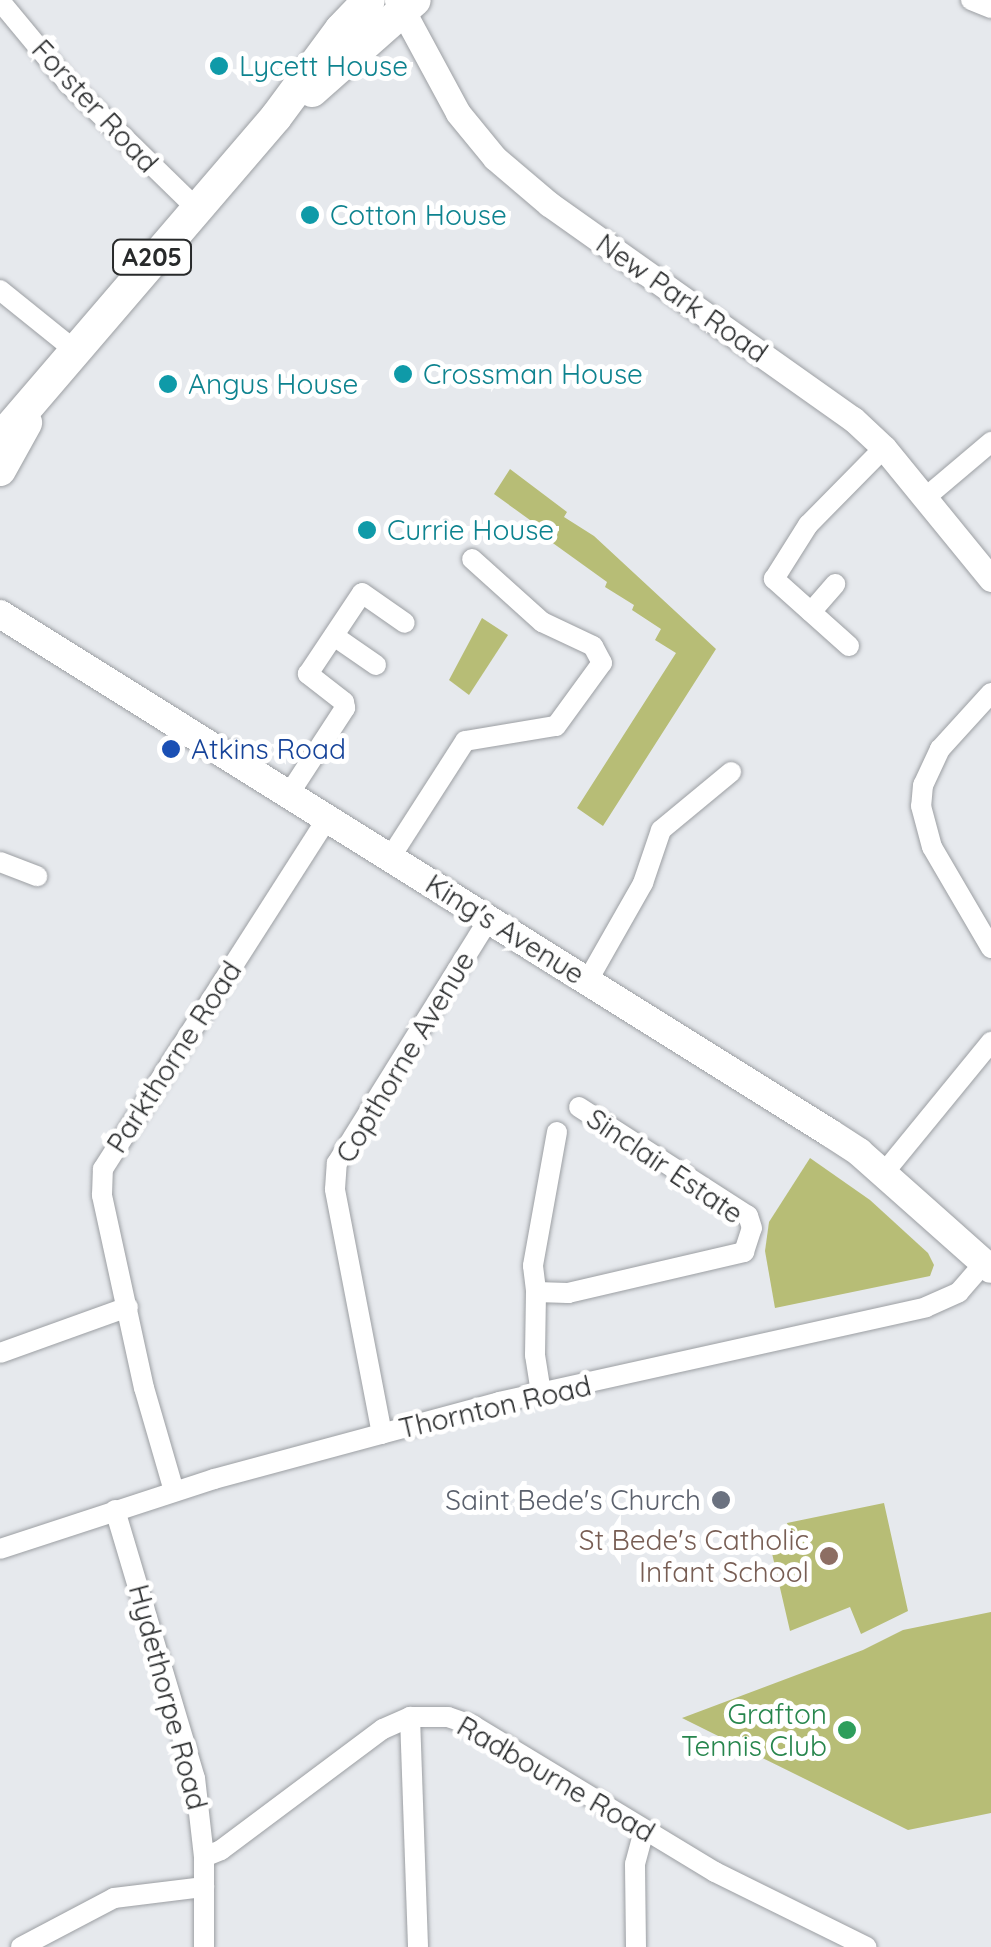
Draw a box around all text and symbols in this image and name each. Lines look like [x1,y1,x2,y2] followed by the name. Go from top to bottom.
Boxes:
[25,33,165,179] street label: Forster Road
[239,49,408,83] place label: Lycett House
[208,55,230,77] marker: Lycett House
[330,198,507,232] place label: Cotton House
[299,204,321,226] marker: Cotton House
[590,227,774,369] street label: New Park Road
[112,237,192,277] road number: A205
[423,357,643,391] place label: Crossman House
[392,363,414,385] marker: Crossman House
[188,367,358,401] place label: Angus House
[157,373,179,395] marker: Angus House
[387,513,554,547] place label: Currie House
[356,519,378,541] marker: Currie House
[191,732,346,766] place label: Atkins Road
[160,738,182,760] marker: Atkins Road
[420,867,590,991] street label: King's Avenue
[329,945,481,1169] street label: Copthorne Avenue
[100,955,248,1159] street label: Parkthorne Road
[581,1101,749,1231] street label: Sinclair Estate
[396,1369,594,1445] street label: Thornton Road
[445,1483,701,1517] place label: Saint Bede's Church
[710,1489,732,1511] marker: Saint Bede's Church
[579,1523,809,1589] place label: St Bede's Catholic Infant School
[818,1545,840,1567] marker: St Bede's Catholic Infant School
[122,1581,214,1813] street label: Hydethorpe Road
[681,1697,827,1763] place label: Grafton Tennis Club
[451,1709,661,1849] street label: Radbourne Road
[836,1719,858,1741] marker: Grafton Tennis Club

